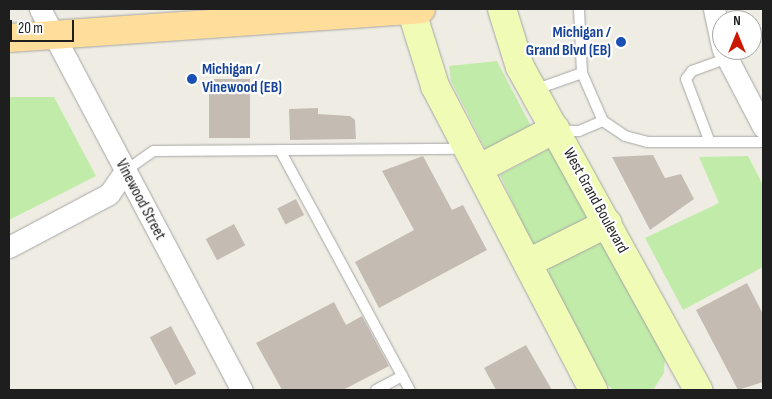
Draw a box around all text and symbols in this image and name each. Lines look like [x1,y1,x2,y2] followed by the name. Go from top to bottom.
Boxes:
[12,10,76,42] scale bar
[712,10,762,60] north arrow
[733,12,741,29] text: N
[18,19,43,38] text: 20 m
[526,23,611,61] place label: Michigan / Grand Blvd (EB)
[615,36,627,48] marker: Michigan / Grand Blvd (EB)
[202,60,282,98] place label: Michigan / Vinewood (EB)
[186,73,198,85] marker: Michigan / Vinewood (EB)
[558,145,632,257] street label: West Grand Boulevard
[111,156,169,244] street label: Vinewood Street

